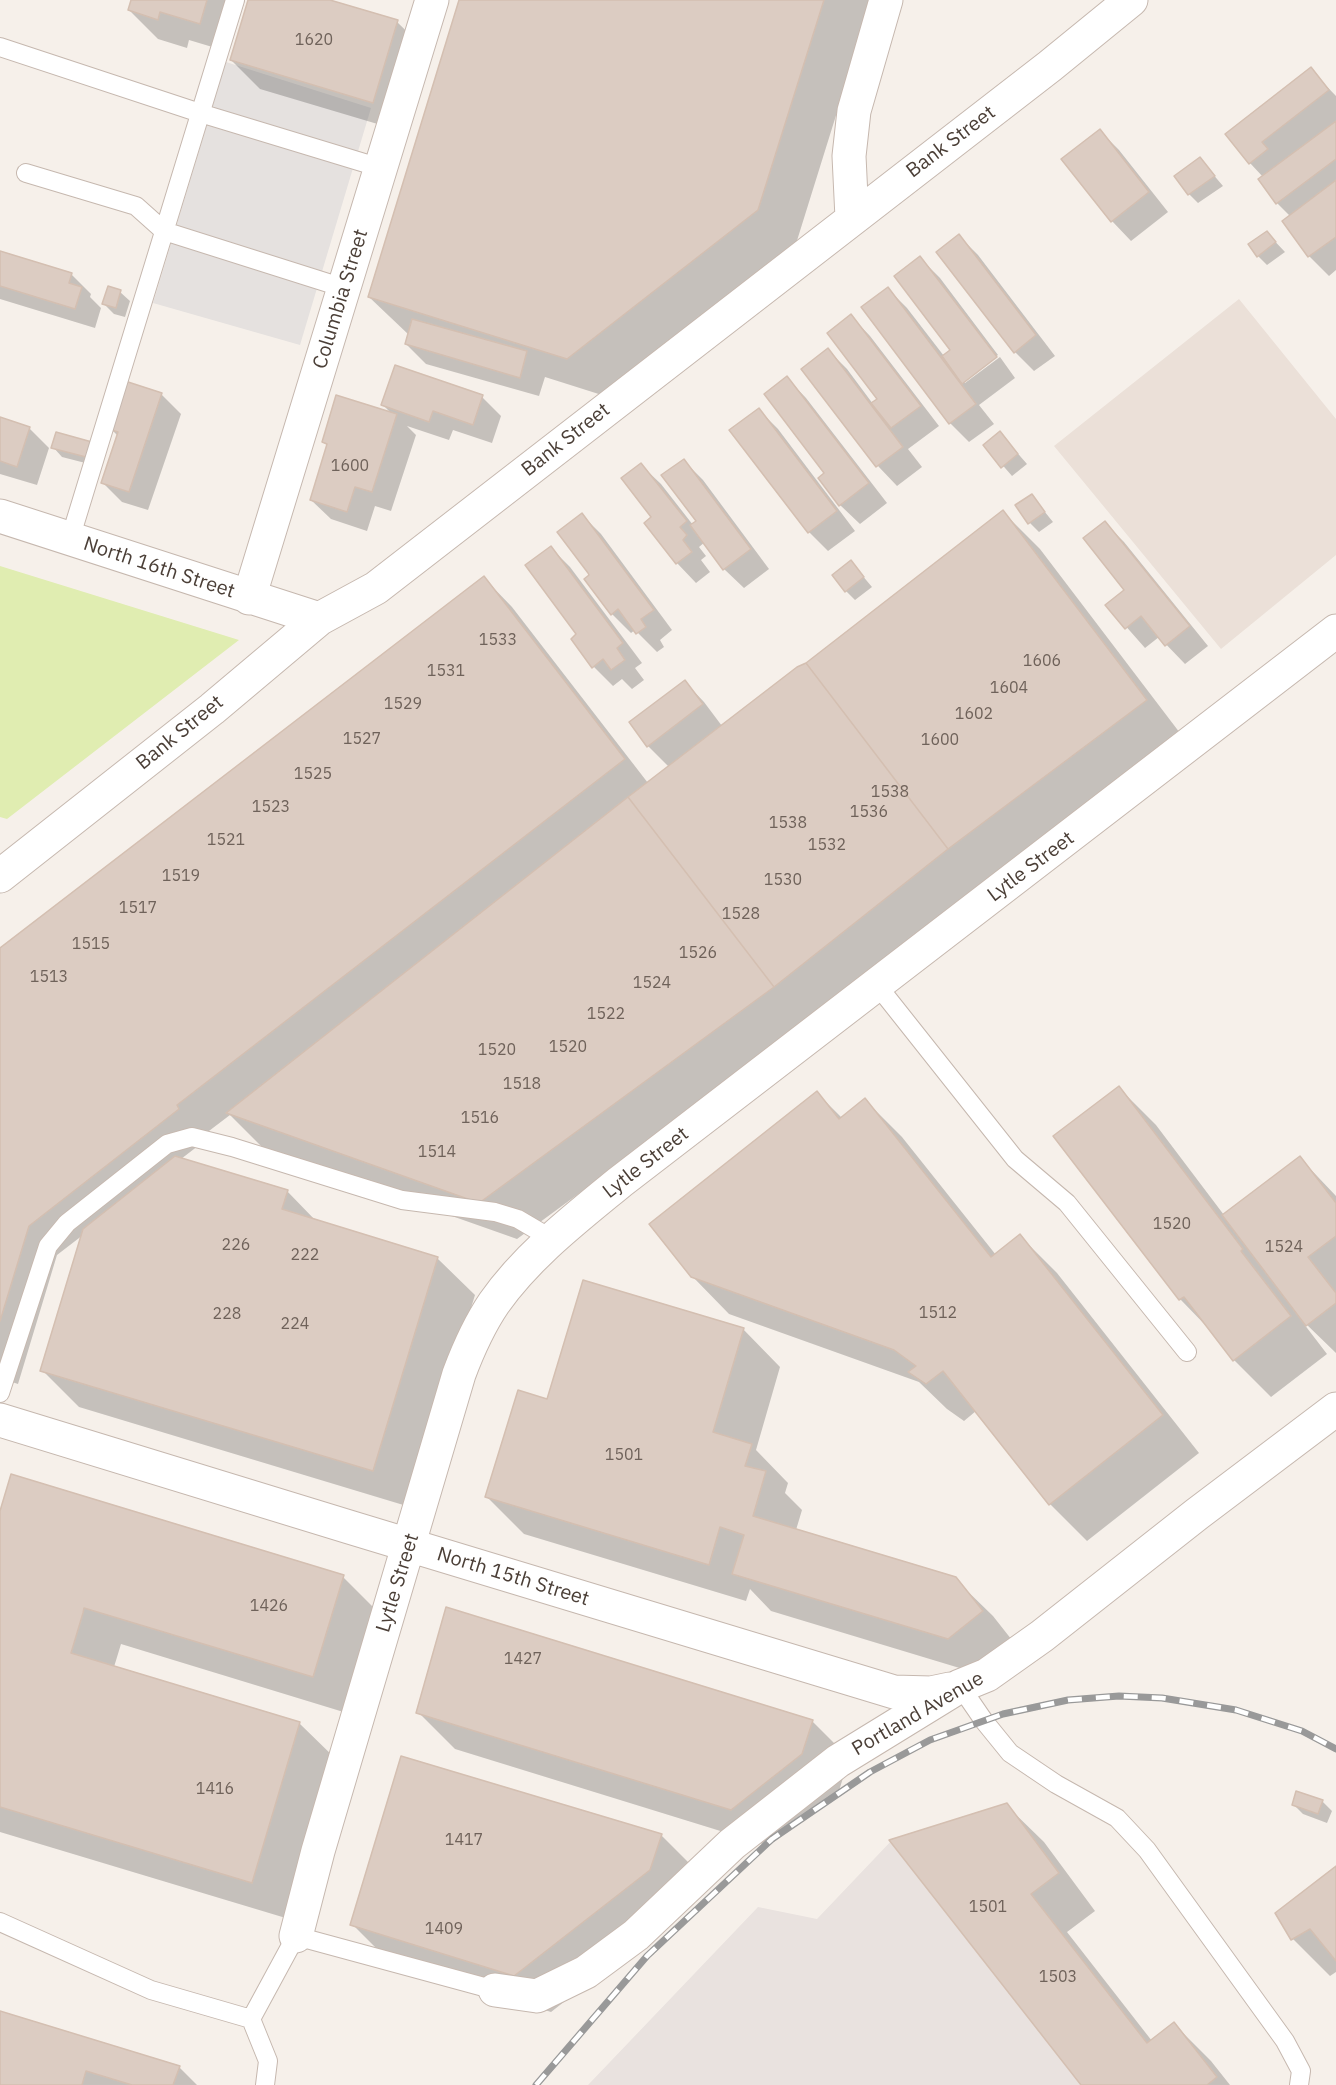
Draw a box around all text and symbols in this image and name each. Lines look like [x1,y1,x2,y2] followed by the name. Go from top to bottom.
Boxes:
[295,30,333,50] house number: 1620
[902,101,1000,183] street label: Bank Street
[308,226,374,372] street label: Columbia Street
[517,398,615,482] street label: Bank Street
[331,456,369,476] house number: 1600
[80,532,238,604] street label: North 16th Street
[479,630,517,650] house number: 1533
[1023,651,1061,671] house number: 1606
[427,661,465,681] house number: 1531
[990,678,1028,698] house number: 1604
[132,691,228,775] street label: Bank Street
[384,694,422,714] house number: 1529
[955,704,993,724] house number: 1602
[343,729,381,749] house number: 1527
[921,730,959,750] house number: 1600
[294,764,332,784] house number: 1525
[871,782,909,802] house number: 1538
[252,797,290,817] house number: 1523
[850,802,888,822] house number: 1536
[769,813,807,833] house number: 1538
[983,827,1079,907] street label: Lytle Street
[207,830,245,850] house number: 1521
[808,835,846,855] house number: 1532
[162,866,200,886] house number: 1519
[764,870,802,890] house number: 1530
[119,898,157,918] house number: 1517
[722,904,760,924] house number: 1528
[72,934,110,954] house number: 1515
[679,943,717,963] house number: 1526
[30,967,68,987] house number: 1513
[633,973,671,993] house number: 1524
[587,1004,625,1024] house number: 1522
[549,1037,587,1057] house number: 1520
[478,1040,516,1060] house number: 1520
[503,1074,541,1094] house number: 1518
[461,1108,499,1128] house number: 1516
[598,1122,694,1204] street label: Lytle Street
[418,1142,456,1162] house number: 1514
[1153,1214,1191,1234] house number: 1520
[222,1235,250,1255] house number: 226
[1265,1237,1303,1257] house number: 1524
[291,1245,319,1265] house number: 222
[919,1303,957,1323] house number: 1512
[213,1304,241,1324] house number: 228
[281,1314,309,1334] house number: 224
[605,1445,643,1465] house number: 1501
[372,1531,424,1635] street label: Lytle Street
[434,1542,592,1612] street label: North 15th Street
[250,1596,288,1616] house number: 1426
[504,1649,542,1669] house number: 1427
[848,1667,988,1761] street label: Portland Avenue
[196,1779,234,1799] house number: 1416
[445,1830,483,1850] house number: 1417
[969,1897,1007,1917] house number: 1501
[425,1919,463,1939] house number: 1409
[1039,1967,1077,1987] house number: 1503

